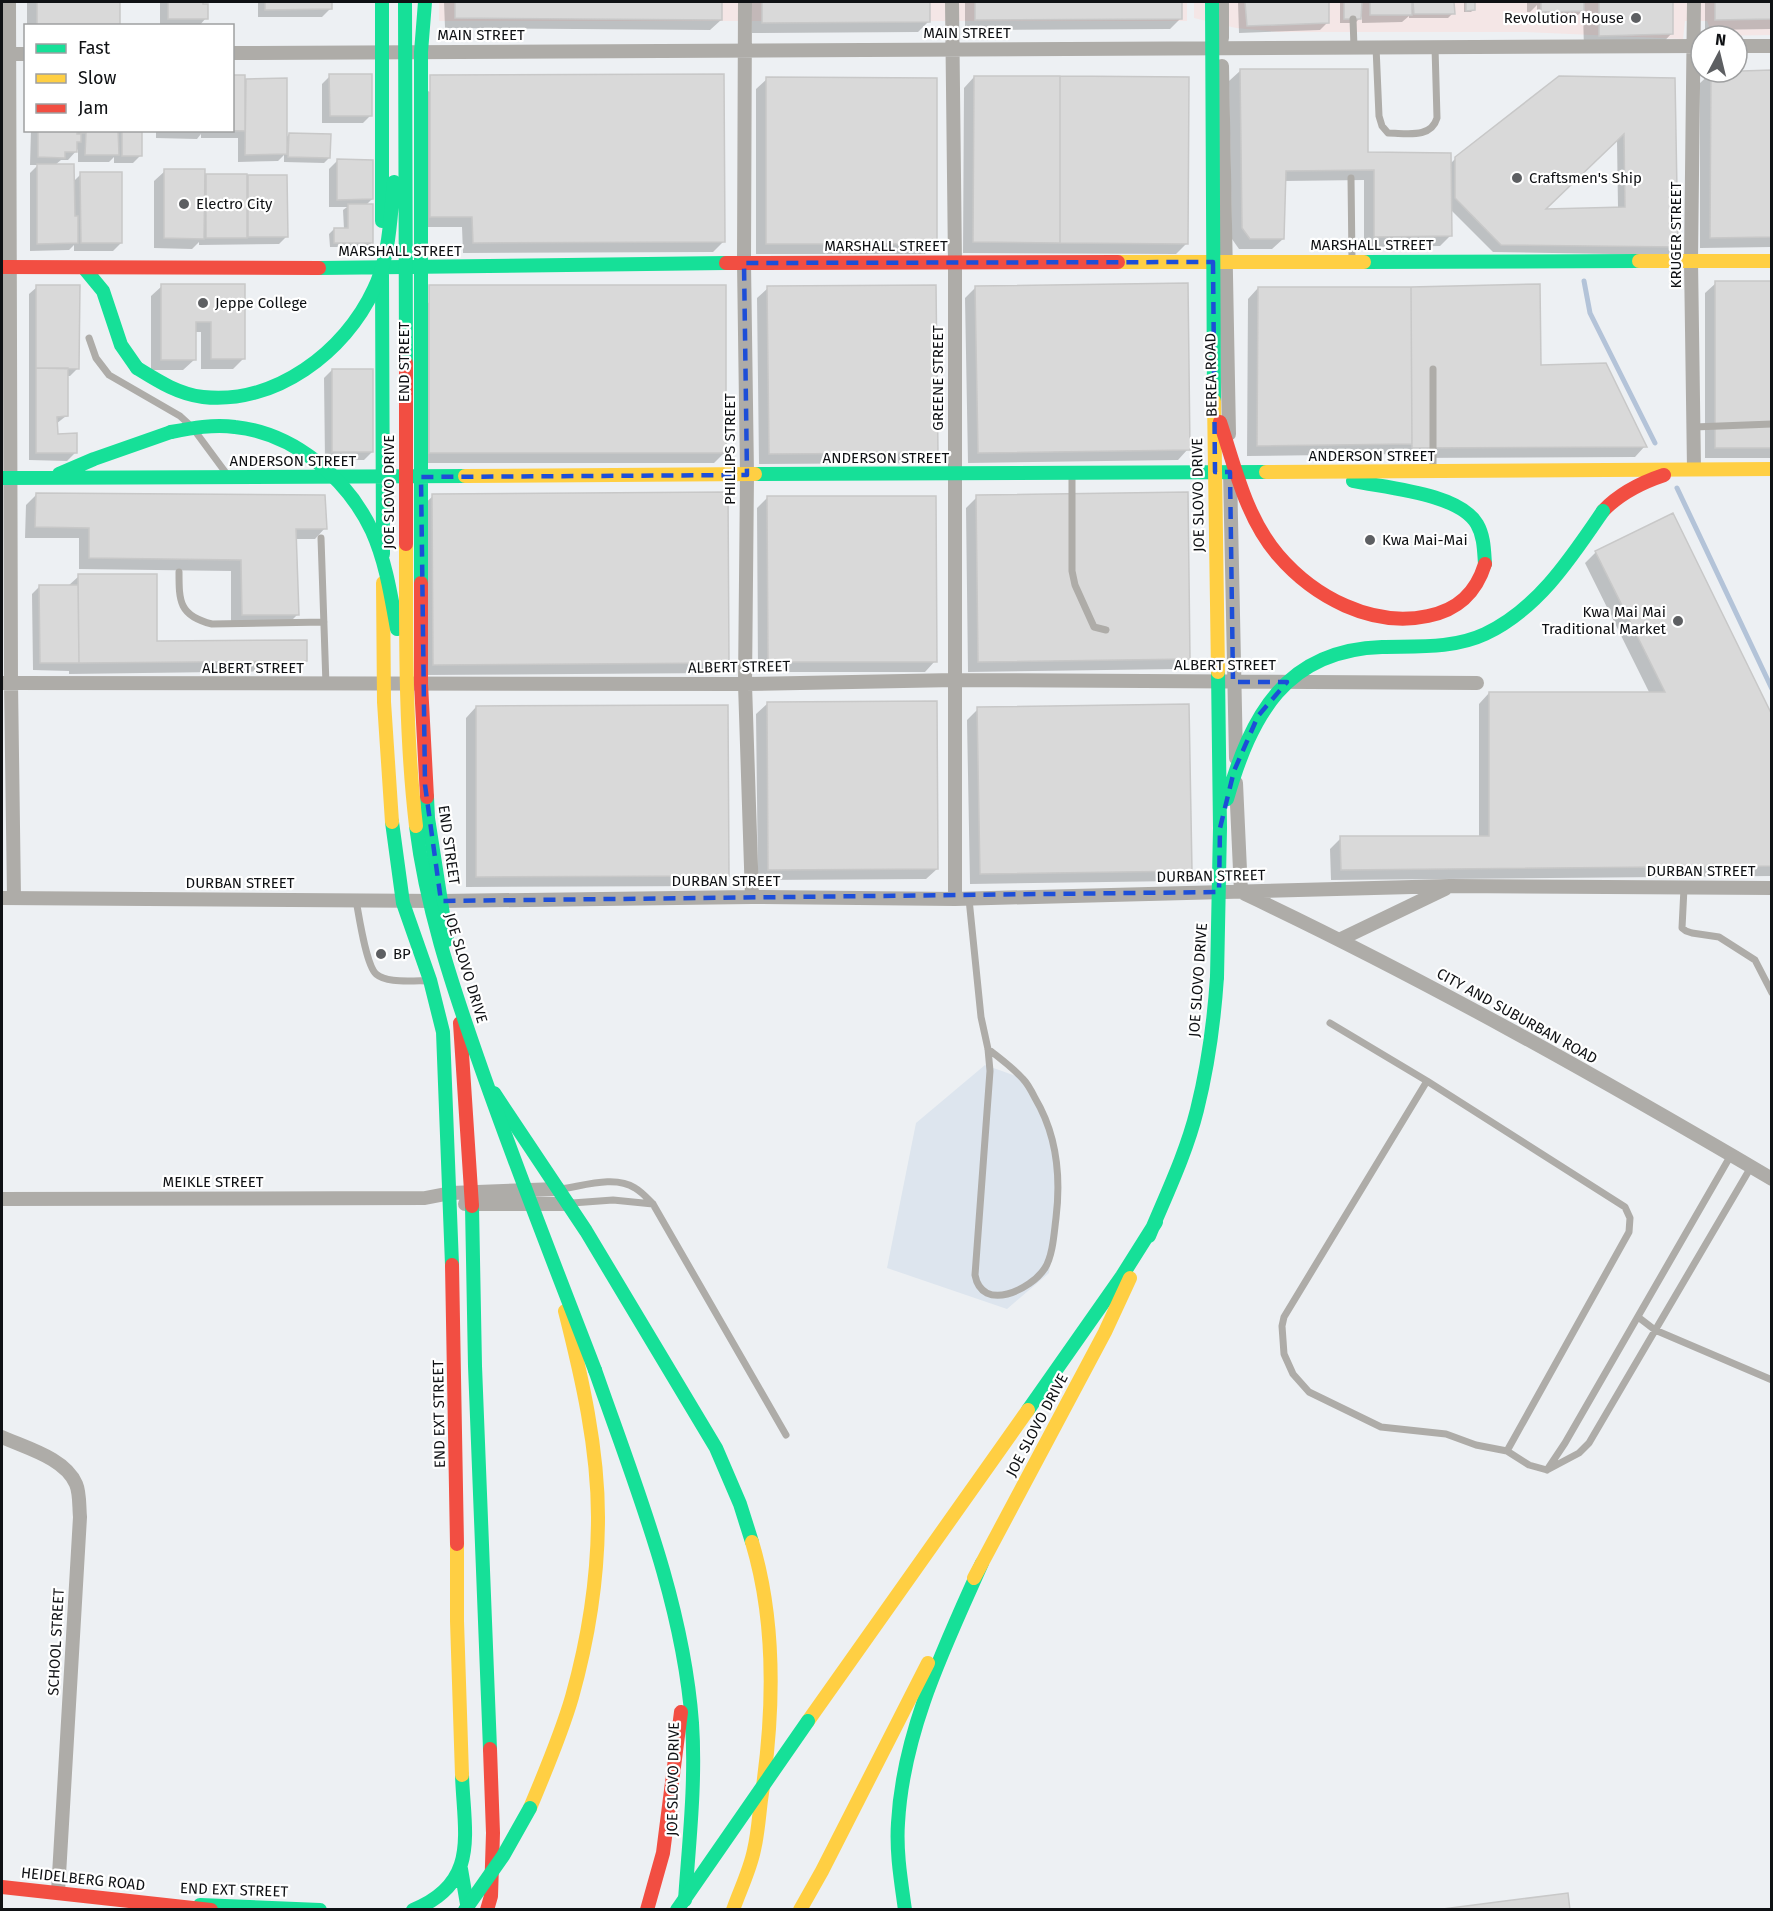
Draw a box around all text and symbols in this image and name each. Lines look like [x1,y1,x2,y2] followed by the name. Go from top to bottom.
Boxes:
[1504,9,1624,27] place label: Revolution House
[1629,11,1643,25] marker: Revolution House
[24,24,234,132] legend
[923,24,1011,42] street label: MAIN STREET
[1689,24,1749,84] north arrow
[437,26,525,44] street label: MAIN STREET
[1714,30,1727,50] text: N
[78,37,111,59] text: Fast
[78,67,117,89] text: Slow
[78,97,109,119] text: Jam
[1529,169,1642,187] place label: Craftsmen's Ship
[1510,171,1524,185] marker: Craftsmen's Ship
[1667,181,1685,288] street label: KRUGER STREET
[196,195,273,213] place label: Electro City
[177,197,191,211] marker: Electro City
[1310,236,1434,254] street label: MARSHALL STREET
[824,237,948,255] street label: MARSHALL STREET
[338,242,462,260] street label: MARSHALL STREET
[215,294,307,312] place label: Jeppe College
[196,296,210,310] marker: Jeppe College
[395,322,413,402] street label: END STREET
[929,325,947,431] street label: GREENE STREET
[1201,333,1221,417] street label: BEREA ROAD
[721,393,739,505] street label: PHILLIPS STREET
[380,435,398,549] street label: JOE SLOVO DRIVE
[1188,438,1208,552] street label: JOE SLOVO DRIVE
[1309,447,1436,465] street label: ANDERSON STREET
[823,449,950,467] street label: ANDERSON STREET
[230,452,357,470] street label: ANDERSON STREET
[1382,531,1468,549] place label: Kwa Mai-Mai
[1363,533,1377,547] marker: Kwa Mai-Mai
[1542,603,1667,638] place label: Kwa Mai Mai Traditional Market
[1671,614,1685,628] marker: Kwa Mai Mai Traditional Market
[1174,656,1276,674] street label: ALBERT STREET
[688,657,790,677] street label: ALBERT STREET
[202,659,304,677] street label: ALBERT STREET
[434,804,464,886] street label: END STREET
[1646,862,1756,880] street label: DURBAN STREET
[1156,866,1266,886] street label: DURBAN STREET
[671,872,781,890] street label: DURBAN STREET
[185,874,295,892] street label: DURBAN STREET
[441,911,491,1025] street label: JOE SLOVO DRIVE
[1185,922,1211,1038] street label: JOE SLOVO DRIVE
[393,945,411,963] place label: BP
[374,947,388,961] marker: BP
[1434,964,1600,1068] street label: CITY AND SUBURBAN ROAD
[163,1173,264,1191] street label: MEIKLE STREET
[429,1359,449,1468] street label: END EXT STREET
[1002,1370,1072,1480] street label: JOE SLOVO DRIVE
[44,1588,68,1696] street label: SCHOOL STREET
[663,1722,683,1836] street label: JOE SLOVO DRIVE
[20,1864,146,1894] street label: HEIDELBERG ROAD
[180,1879,289,1901] street label: END EXT STREET

